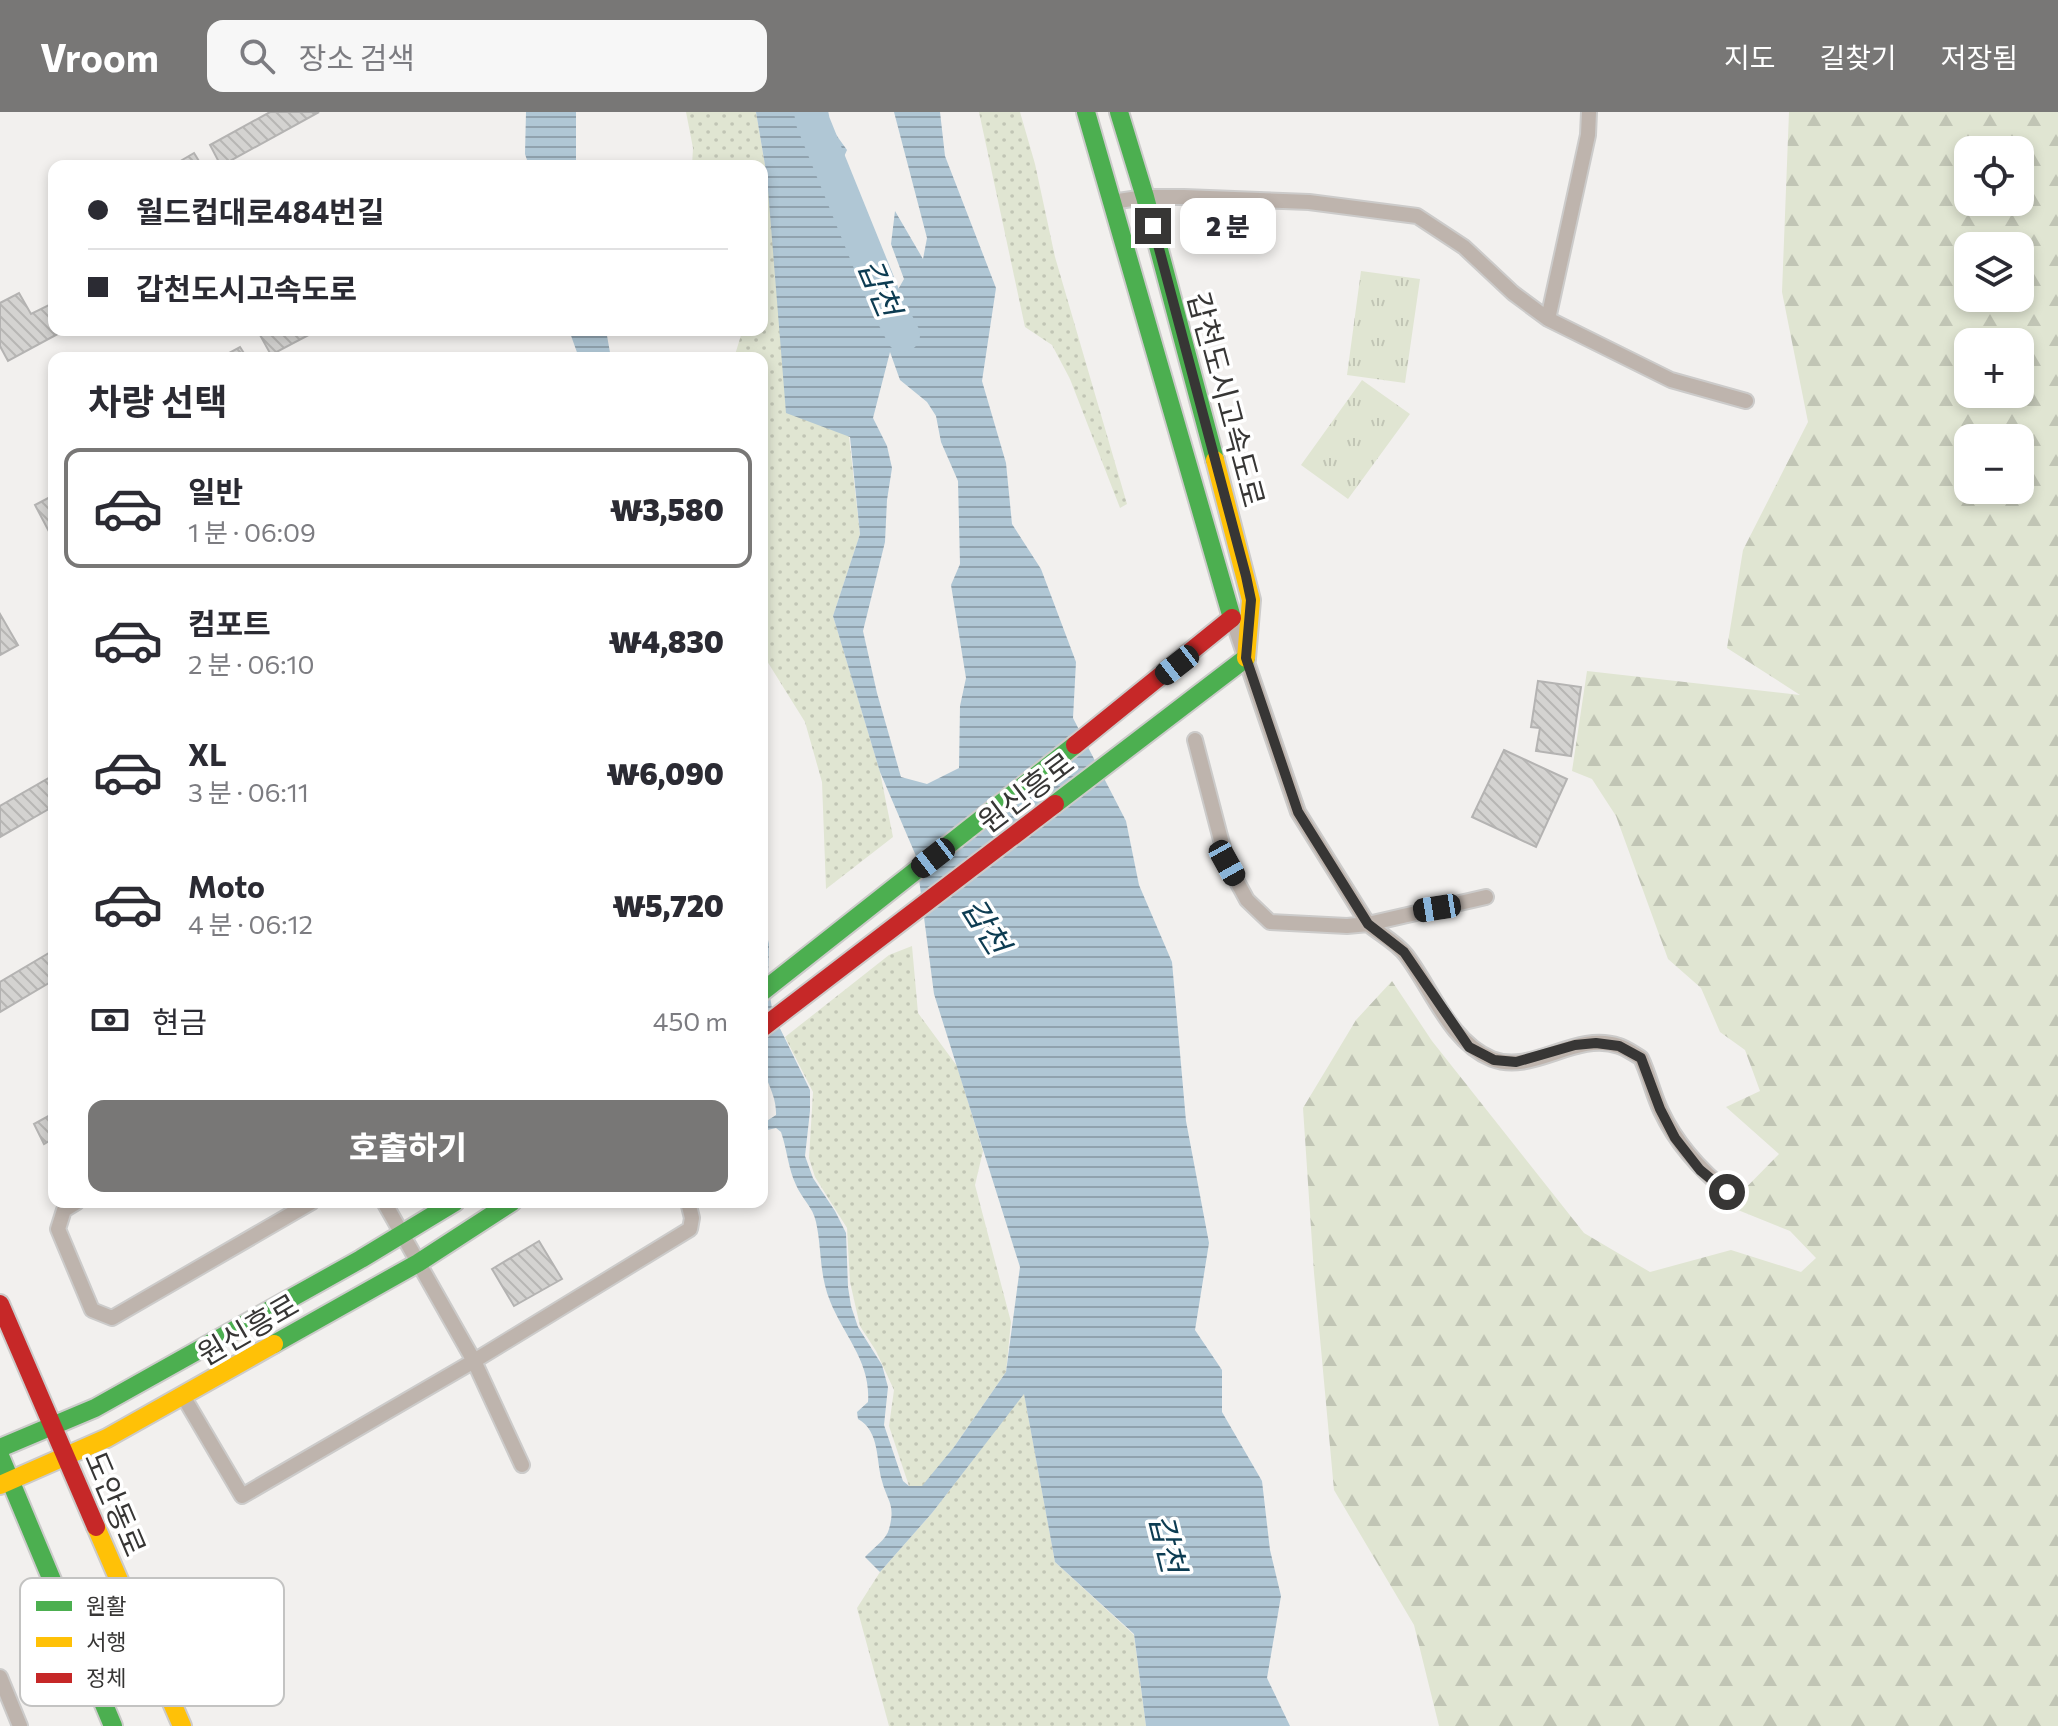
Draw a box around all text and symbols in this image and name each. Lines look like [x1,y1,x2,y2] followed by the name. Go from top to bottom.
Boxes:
[207,20,767,92] search box
[40,33,159,80] text: Vroom
[235,34,279,78] icon: search
[299,38,415,75] text: 장소 검색
[1724,40,1775,74] text: 지도
[1819,40,1897,74] text: 길찾기
[1941,40,2018,74] text: 저장됨
[1954,136,2034,504] map controls
[1954,136,2034,216] button: locate
[136,192,385,229] text: 월드컵대로484번길
[1181,198,1277,254] callout: 2 분
[1135,208,1171,244] route end
[1206,210,1250,241] text: 2 분
[1954,232,2034,312] button: layers
[851,252,912,325] water label: 갑천
[136,269,357,306] text: 갑천도시고속도로
[1182,288,1274,510] street label: 갑천도시고속도로
[1954,328,2034,408] button: +
[88,378,227,422] text: 차량 선택
[1954,424,2034,504] button: −
[92,472,164,544] icon: car
[188,472,243,509] text: 일반
[610,490,724,527] text: ₩3,580
[188,516,316,547] text: 1 분 · 06:09
[92,604,164,676] icon: car
[188,604,271,641] text: 컴포트
[609,622,724,659] text: ₩4,830
[1151,641,1203,689] car
[188,648,314,679] text: 2 분 · 06:10
[188,735,227,772] text: XL
[92,736,164,808] icon: car
[970,743,1080,839] street label: 원신흥로
[606,754,724,791] text: ₩6,090
[188,776,309,807] text: 3 분 · 06:11
[907,834,959,882] car
[1205,836,1249,890] car
[188,867,265,904] text: Moto
[92,868,164,940] icon: car
[612,886,724,923] text: ₩5,720
[954,889,1021,964] water label: 갑천
[1411,892,1463,924] car
[188,908,313,939] text: 4 분 · 06:12
[88,998,132,1042] icon: cash
[152,1002,207,1039] text: 현금
[653,1005,728,1036] text: 450 m
[88,1100,728,1192] button: 호출하기
[1709,1174,1745,1210] route start
[190,1284,304,1372] street label: 원신흥로
[78,1445,156,1561] street label: 도안동로
[1142,1510,1196,1580] water label: 갑천
[20,1578,284,1706] legend
[86,1592,126,1619] text: 원활
[86,1628,126,1655] text: 서행
[86,1664,126,1691] text: 정체

